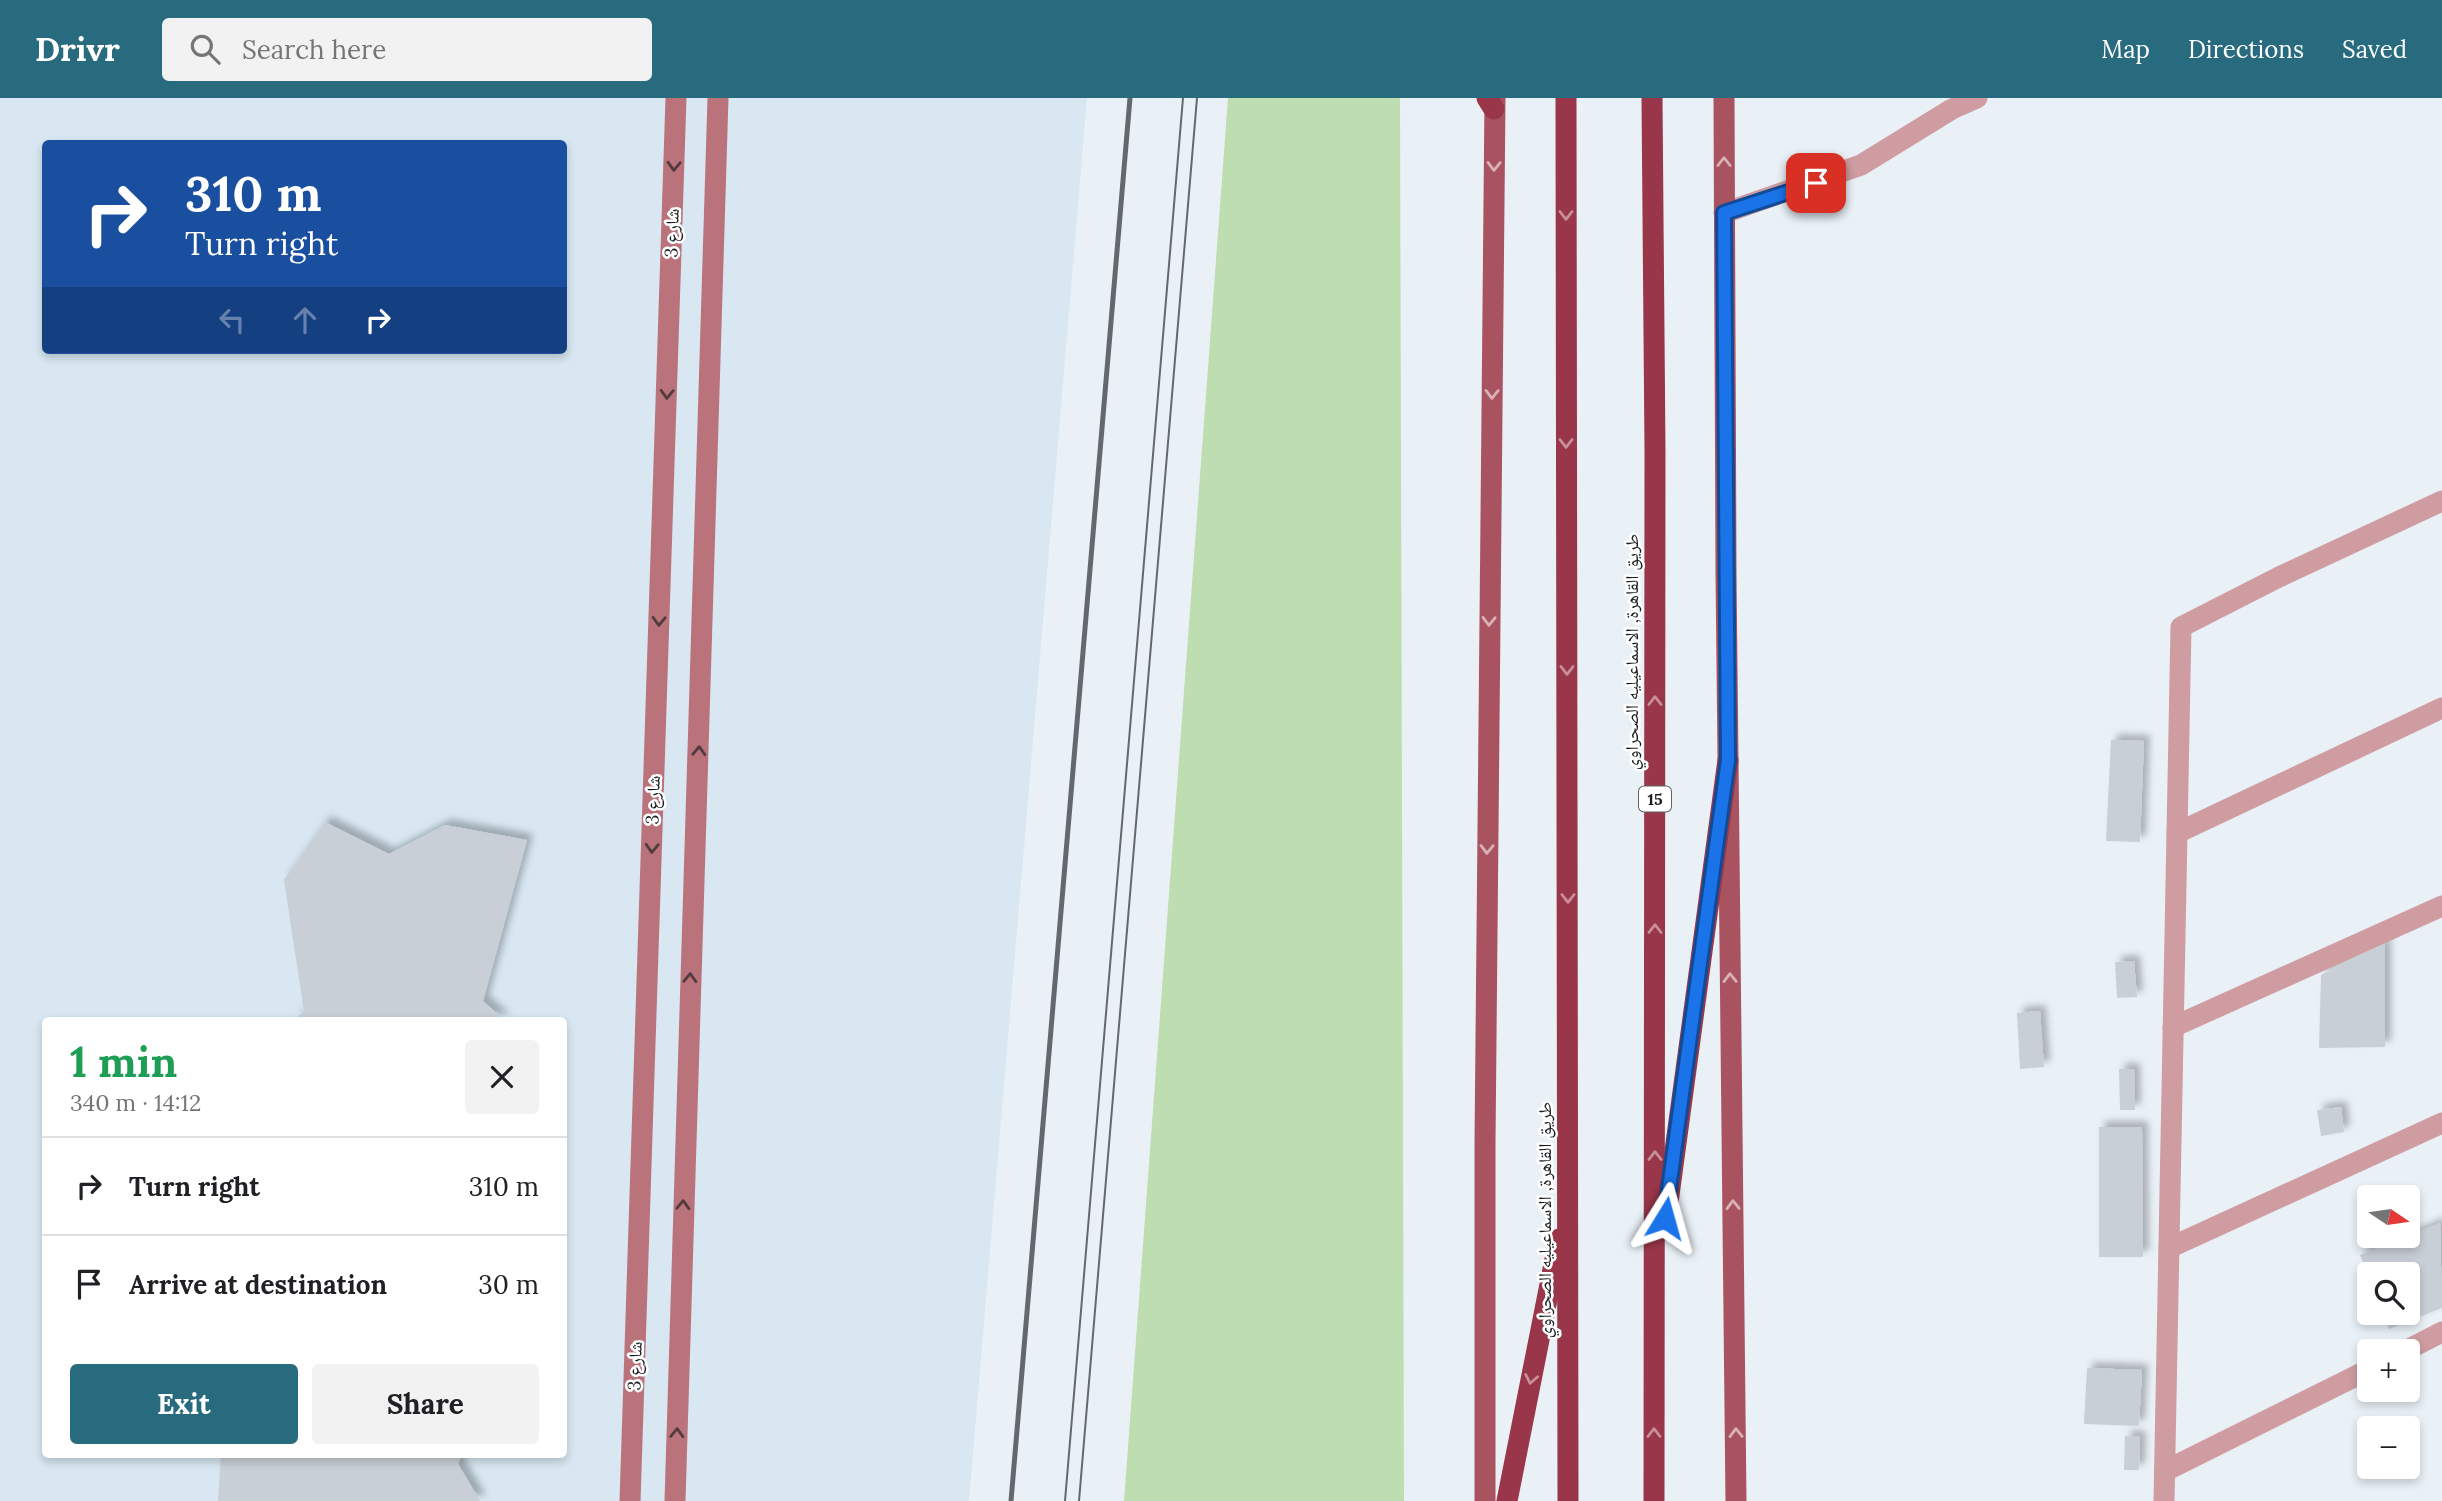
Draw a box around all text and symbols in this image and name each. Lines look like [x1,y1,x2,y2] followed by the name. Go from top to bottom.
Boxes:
[162,18,652,81] search box
[35,28,120,70] text: Drivr
[186,30,224,68] icon: search
[242,33,386,66] text: Search here
[2101,34,2150,65] text: Map
[2188,34,2304,65] text: Directions
[2342,34,2407,65] text: Saved
[1786,153,1846,213] pin
[1716,157,1732,167] one-way arrow
[667,161,682,172] one-way arrow
[1486,161,1502,172] one-way arrow
[185,162,321,224] text: 310 m
[1797,164,1835,202] icon: arrive
[70,168,161,259] icon: right
[659,208,684,258] street label: شارع 3
[1558,210,1574,221] one-way arrow
[185,223,338,264] text: Turn right
[213,301,251,339] icon: left
[286,301,324,339] icon: ahead
[359,301,397,339] icon: right
[659,388,674,399] one-way arrow
[1484,388,1499,399] one-way arrow
[1558,438,1574,448] one-way arrow
[1620,534,1647,770] street label: طريق القاهرة, الاسماعيليه الصحراوي
[652,616,667,627] one-way arrow
[1482,616,1497,627] one-way arrow
[1559,665,1575,676] one-way arrow
[1647,696,1663,706] one-way arrow
[691,745,706,756] one-way arrow
[640,775,665,825] street label: شارع 3
[1639,786,1671,812] road number: 15
[644,843,659,854] one-way arrow
[1479,844,1495,854] one-way arrow
[1560,893,1576,903] one-way arrow
[1647,923,1663,934] one-way arrow
[682,972,698,983] one-way arrow
[1722,972,1738,983] one-way arrow
[70,1035,177,1089] text: 1 min
[465,1040,539,1114] button: close
[70,1088,201,1117] text: 340 m · 14:12
[1533,1102,1560,1338] street label: طريق القاهرة, الاسماعيليه الصحراوي
[1647,1151,1663,1161] one-way arrow
[70,1167,108,1205] icon: right
[129,1170,260,1203] text: Turn right
[469,1170,539,1203] text: 310 m
[1628,1181,1702,1255] position arrow
[2357,1185,2420,1248] north arrow
[2357,1185,2420,1479] map controls
[676,1200,691,1211] one-way arrow
[1725,1200,1741,1210] one-way arrow
[2357,1262,2420,1325] button: search
[70,1265,108,1303] icon: arrive
[129,1268,387,1301] text: Arrive at destination
[478,1268,539,1301] text: 30 m
[2357,1339,2420,1402] button: +
[622,1341,647,1391] street label: شارع 3
[70,1364,298,1444] button: Exit
[312,1364,539,1444] button: Share
[1524,1373,1539,1385] one-way arrow
[2357,1416,2420,1479] button: −
[669,1427,684,1438] one-way arrow
[1646,1427,1662,1438] one-way arrow
[1728,1427,1744,1438] one-way arrow

